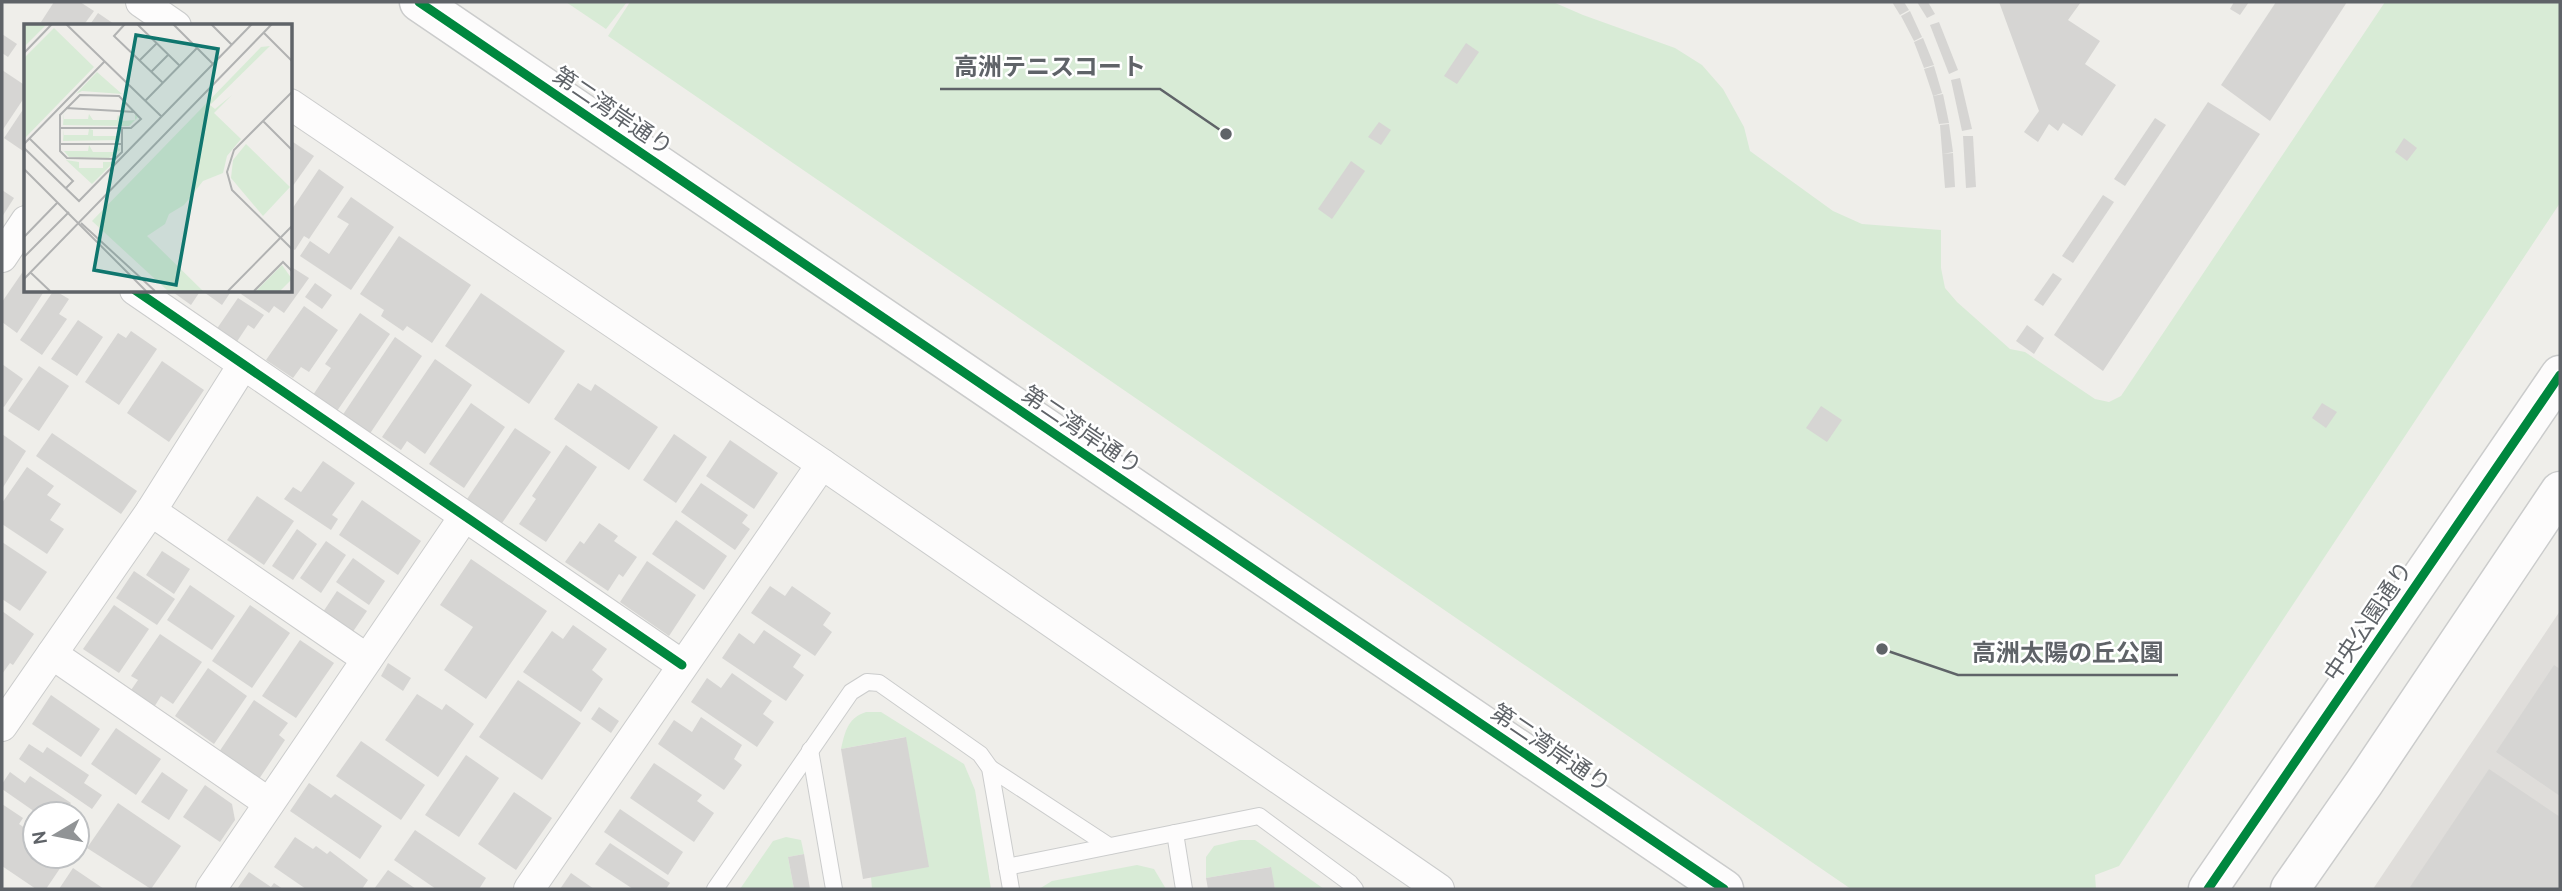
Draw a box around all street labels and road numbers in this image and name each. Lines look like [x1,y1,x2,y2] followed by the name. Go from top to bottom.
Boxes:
[548,61,678,161] street label: 第二湾岸通り
[1017,380,1147,480] street label: 第二湾岸通り
[2318,556,2418,686] street label: 中央公園通り
[1486,698,1616,798] street label: 第二湾岸通り

